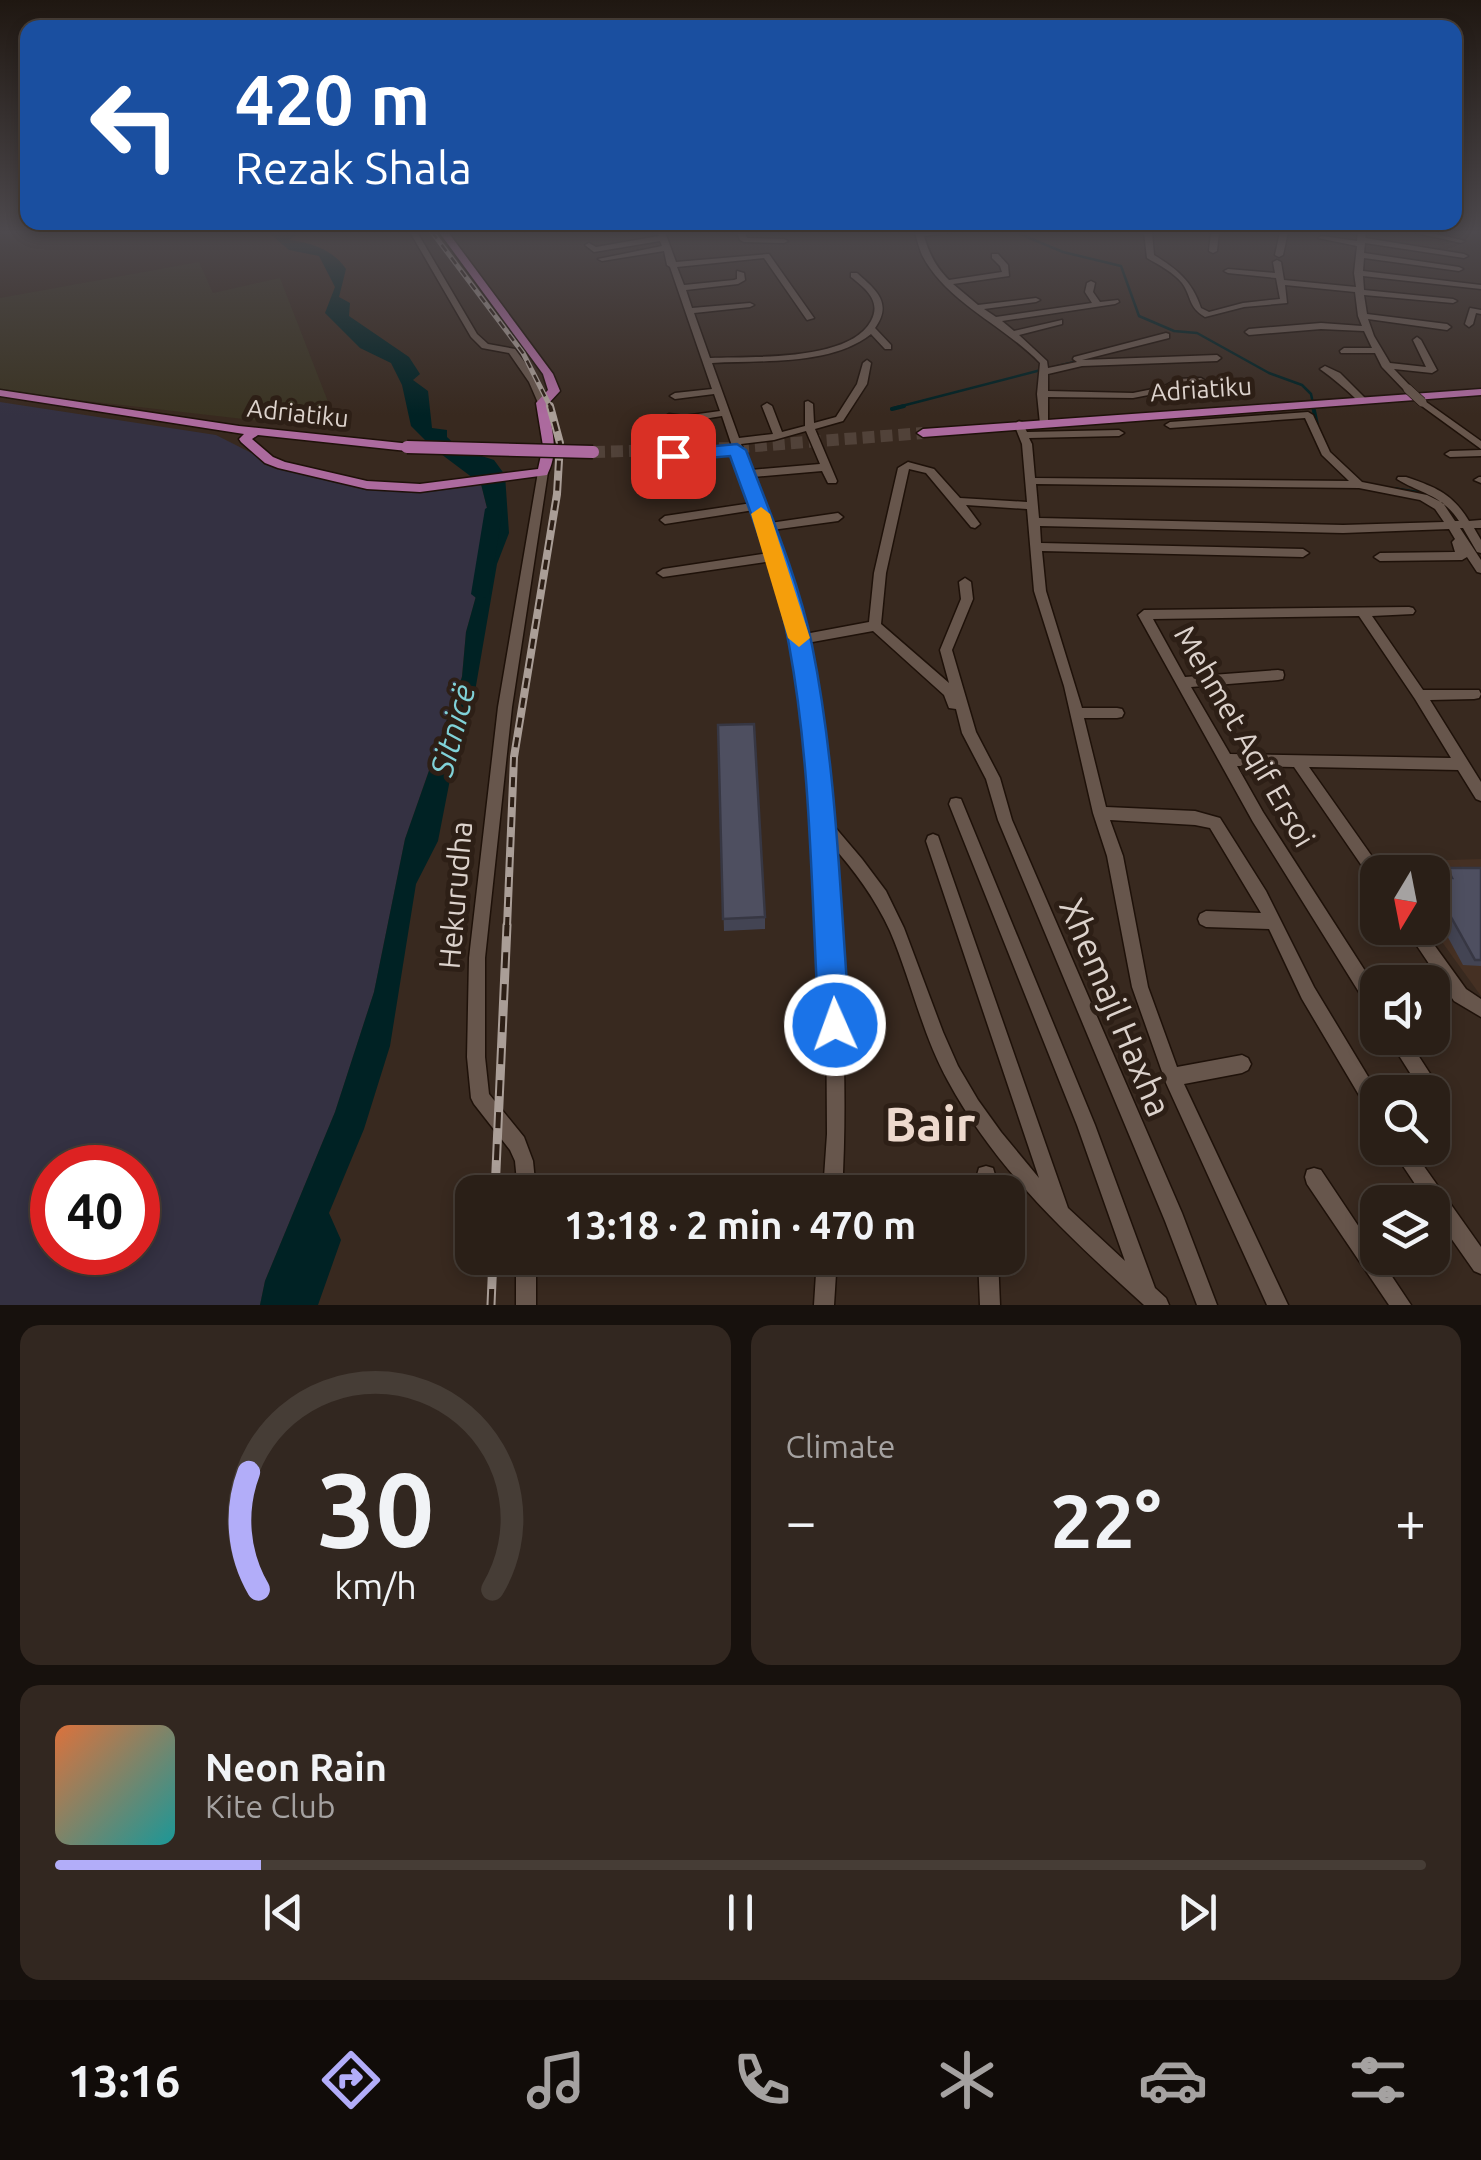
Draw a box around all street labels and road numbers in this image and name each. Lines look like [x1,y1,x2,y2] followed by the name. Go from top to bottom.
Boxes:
[1149,371,1253,407] street label: Adriatiku
[246,394,350,432] street label: Adriatiku
[1168,619,1322,853] street label: Mehmet Aqif Ersoi
[432,820,478,970] street label: Hekurudha
[1052,892,1180,1122] street label: Xhemajl Haxha

